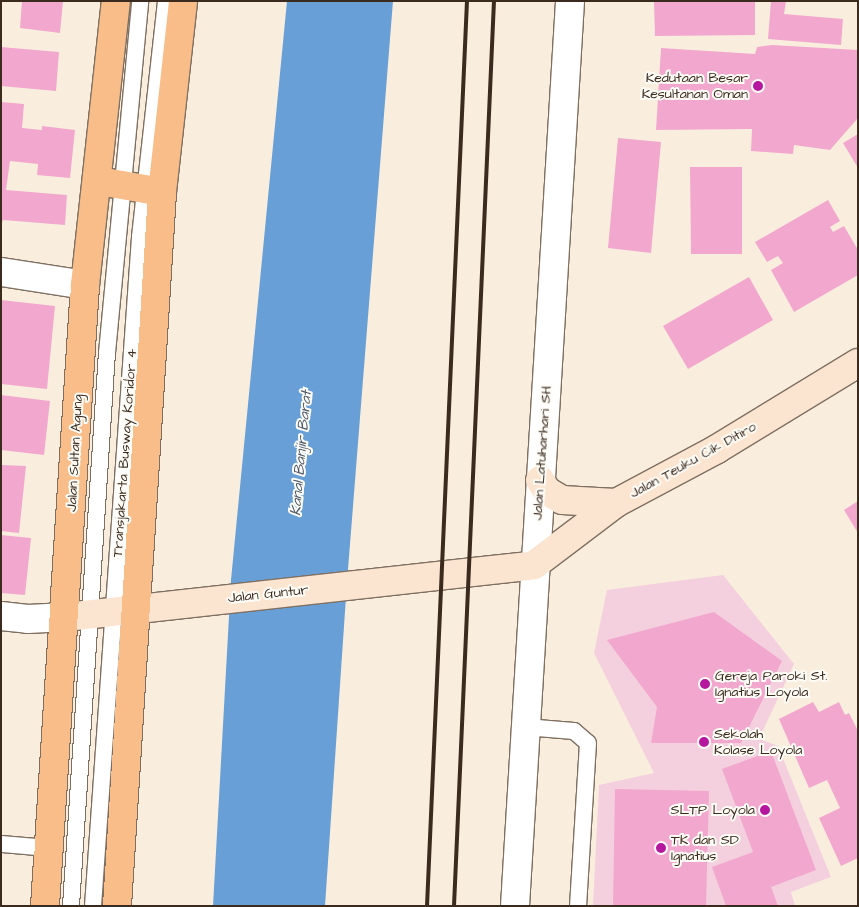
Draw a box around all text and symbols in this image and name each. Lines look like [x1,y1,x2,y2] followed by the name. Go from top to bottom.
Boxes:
[642,70,748,102] place label: Kedutaan Besar Kesultanan Oman
[752,80,764,92] marker: Kedutaan Besar Kesultanan Oman
[109,348,141,558] street label: Transjakarta Busway Koridor 4
[529,385,555,521] street label: Jalan Latuharhari SH
[287,390,315,516] water label: Kanal Banjir Barat
[64,394,86,512] street label: Jalan Sultan Agung
[627,418,759,502] street label: Jalan Teuku Cik Ditiro
[227,581,309,607] street label: Jalan Guntur
[715,668,827,700] place label: Gereja Paroki St. Ignatius Loyola
[699,678,711,690] marker: Gereja Paroki St. Ignatius Loyola
[714,726,802,759] place label: Sekolah Kolase Loyola
[698,736,710,748] marker: Sekolah Kolase Loyola
[671,802,755,818] place label: SLTP Loyola
[759,804,771,816] marker: SLTP Loyola
[671,832,739,864] place label: TK dan SD Ignatius
[655,842,667,854] marker: TK dan SD Ignatius

